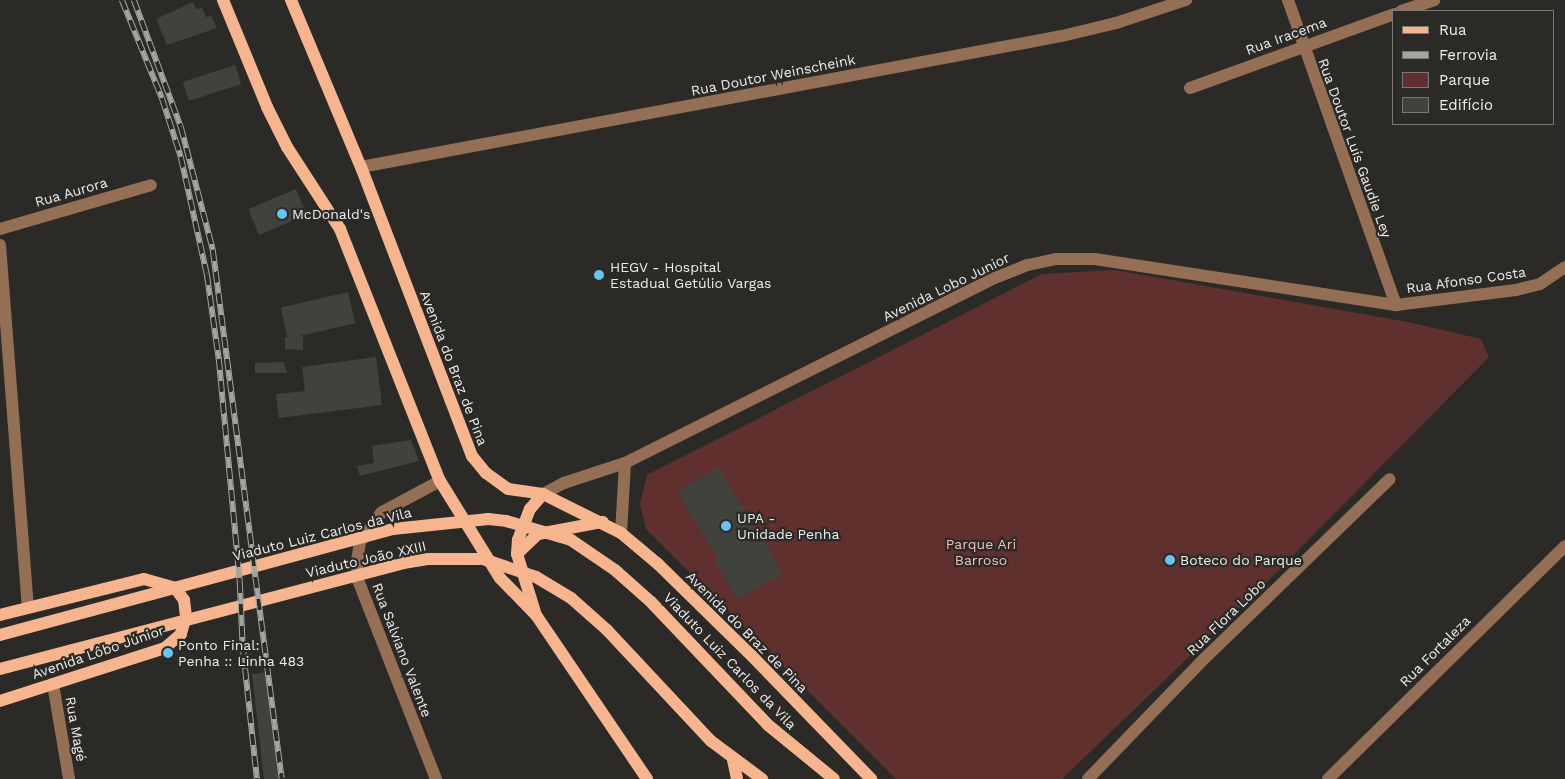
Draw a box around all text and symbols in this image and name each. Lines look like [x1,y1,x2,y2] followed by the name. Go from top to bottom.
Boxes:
[1392,10,1555,125] legend
[1243,14,1329,58] street label: Rua Iracema
[1439,21,1467,39] text: Rua
[1439,46,1497,64] text: Ferrovia
[689,51,857,99] street label: Rua Doutor Weinscheink
[1315,56,1395,240] street label: Rua Doutor Luís Gaudie Ley
[1439,71,1490,89] text: Parque
[1439,96,1493,114] text: Edifício
[32,174,110,210] street label: Rua Aurora
[292,206,370,222] place label: McDonald's
[276,208,288,220] marker: McDonald's
[880,249,1012,325] street label: Avenida Lobo Junior
[610,259,772,292] place label: HEGV - Hospital Estadual Getúlio Vargas
[1405,263,1527,297] street label: Rua Afonso Costa
[592,268,606,282] marker: HEGV - Hospital Estadual Getúlio Vargas
[417,288,491,448] street label: Avenida do Braz de Pina
[230,504,414,564] street label: Viaduto Luiz Carlos da Vila
[737,510,839,542] place label: UPA - Unidade Penha
[719,519,733,533] marker: UPA - Unidade Penha
[946,536,1016,568] park label: Parque Ari Barroso
[304,537,428,581] street label: Viaduto João XXIII
[1180,552,1302,568] place label: Boteco do Parque
[1164,554,1176,566] marker: Boteco do Parque
[683,568,811,696] street label: Avenida do Braz de Pina
[1183,575,1269,659] street label: Rua Flora Lobo
[369,580,435,720] street label: Rua Salviano Valente
[660,589,800,733] street label: Viaduto Luiz Carlos da Vila
[1396,612,1474,690] street label: Rua Fortaleza
[29,621,167,683] street label: Avenida Lôbo Júnior
[178,637,305,670] place label: Ponto Final: Penha :: Linha 483
[162,647,174,659] marker: Ponto Final: Penha :: Linha 483
[62,695,90,763] street label: Rua Magé

